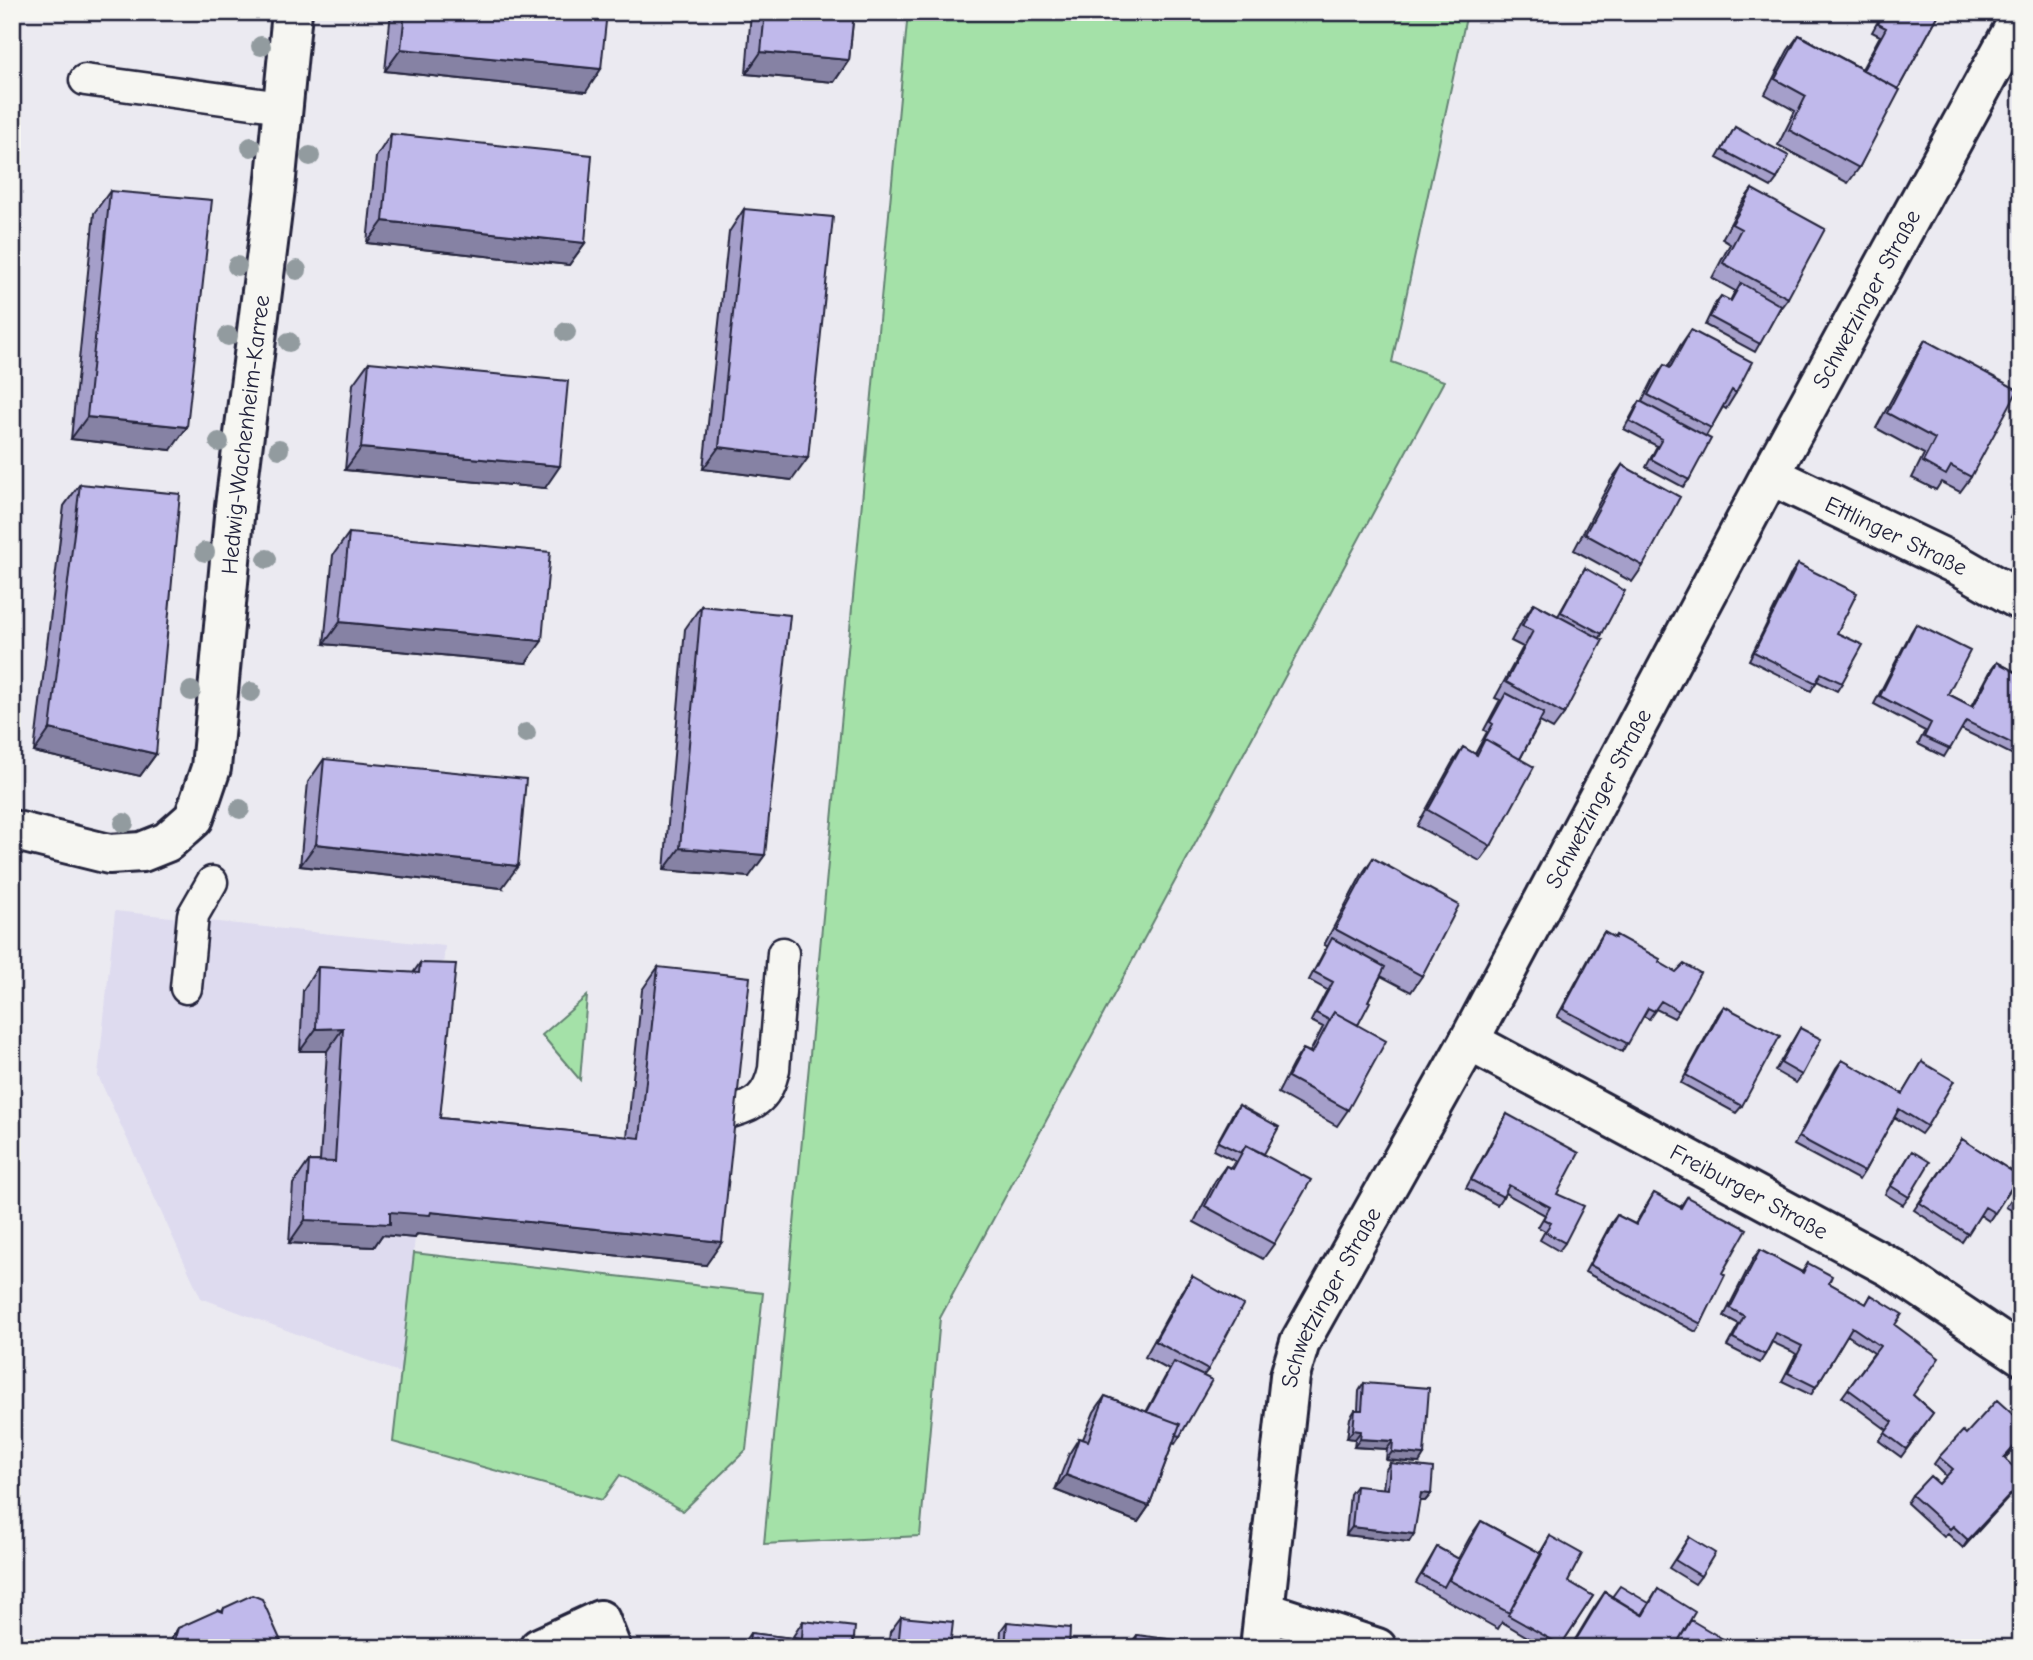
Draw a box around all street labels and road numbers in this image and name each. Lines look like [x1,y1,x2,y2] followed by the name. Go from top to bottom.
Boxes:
[1807,205,1926,393] street label: Schwetzinger Straße
[216,293,275,576] street label: Hedwig-Wachenheim-Karree
[1821,490,1971,581] street label: Ettlinger Straße
[1540,704,1657,893] street label: Schwetzinger Straße
[1665,1138,1833,1245] street label: Freiburger Straße
[1276,1202,1387,1389] street label: Schwetzinger Straße

